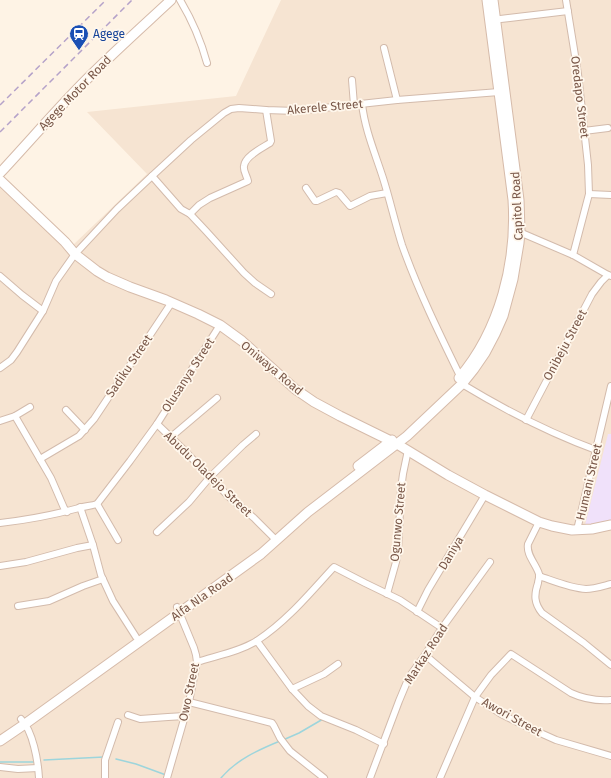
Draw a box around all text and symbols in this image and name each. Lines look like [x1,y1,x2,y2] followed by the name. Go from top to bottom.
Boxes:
[68,23,90,51] station icon: Agege
[93,27,125,41] place label: Agege
[36,53,114,133] street label: Agege Motor Road
[568,55,592,140] street label: Oredapo Street
[287,97,364,117] street label: Akerele Street
[508,171,526,241] street label: Capitol Road
[540,306,590,383] street label: Onibeju Street
[103,332,155,400] street label: Sadiku Street
[159,335,218,415] street label: Olusanya Street
[238,338,306,398] street label: Oniwaya Road
[161,429,255,520] street label: Abudu Oladejo Street
[573,442,605,522] street label: Humani Street
[388,481,409,562] street label: Ogunwo Street
[436,534,466,572] street label: Daniya
[168,570,236,624] street label: Alfa Nla Road
[401,621,451,687] street label: Markaz Road
[176,661,202,723] street label: Owo Street
[480,695,545,740] street label: Awori Street

